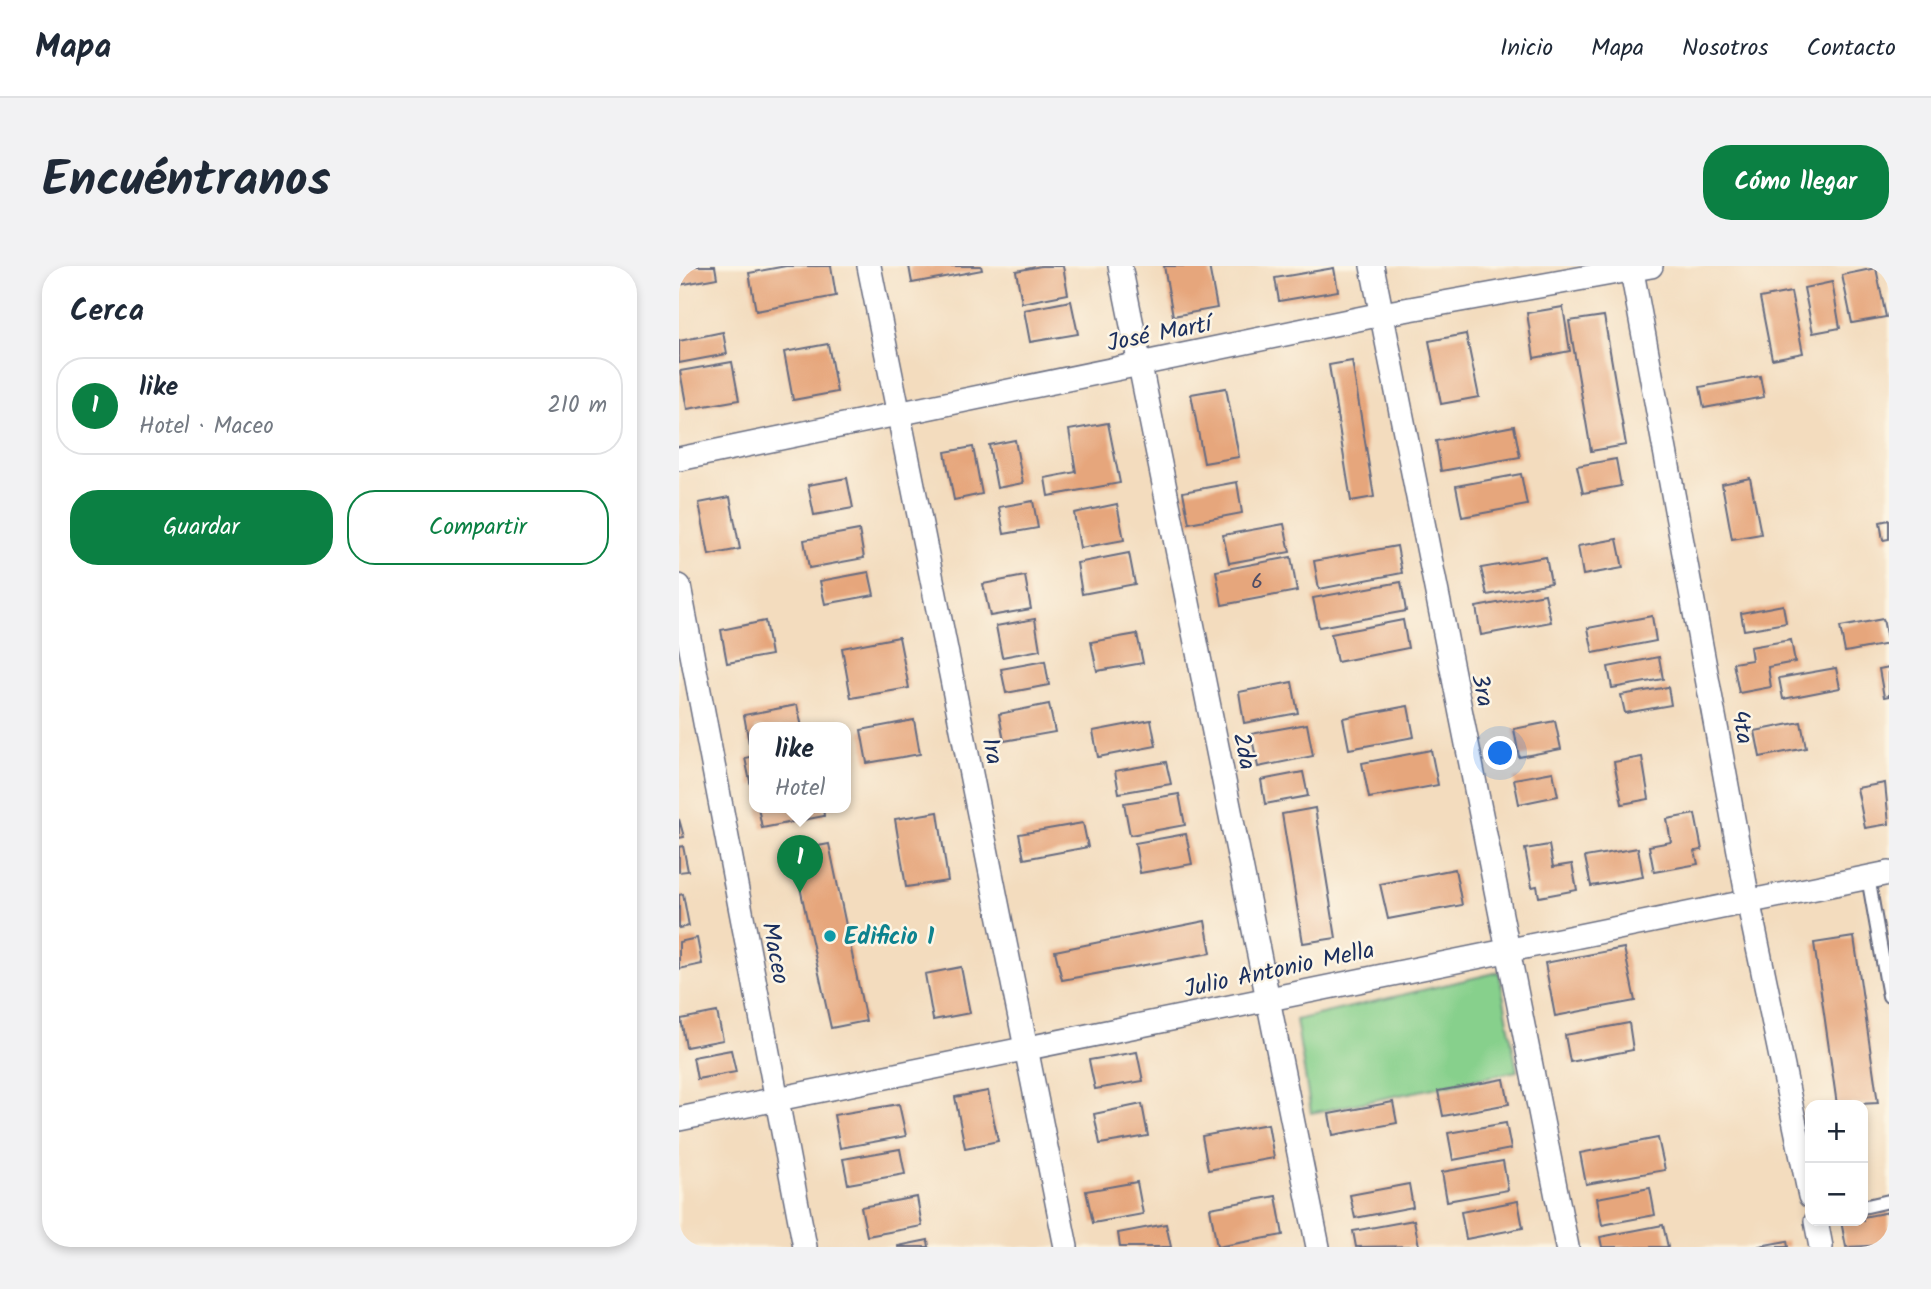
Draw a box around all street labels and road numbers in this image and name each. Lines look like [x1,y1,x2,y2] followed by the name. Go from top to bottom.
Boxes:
[1104,305,1218,364] street label: José Martí
[1459,670,1504,710] street label: 3ra
[1719,707,1764,747] street label: 4ta
[1221,729,1266,773] street label: 2da
[970,734,1013,768] street label: 1ra
[749,919,800,988] street label: Maceo
[1180,931,1378,1010] street label: Julio Antonio Mella

